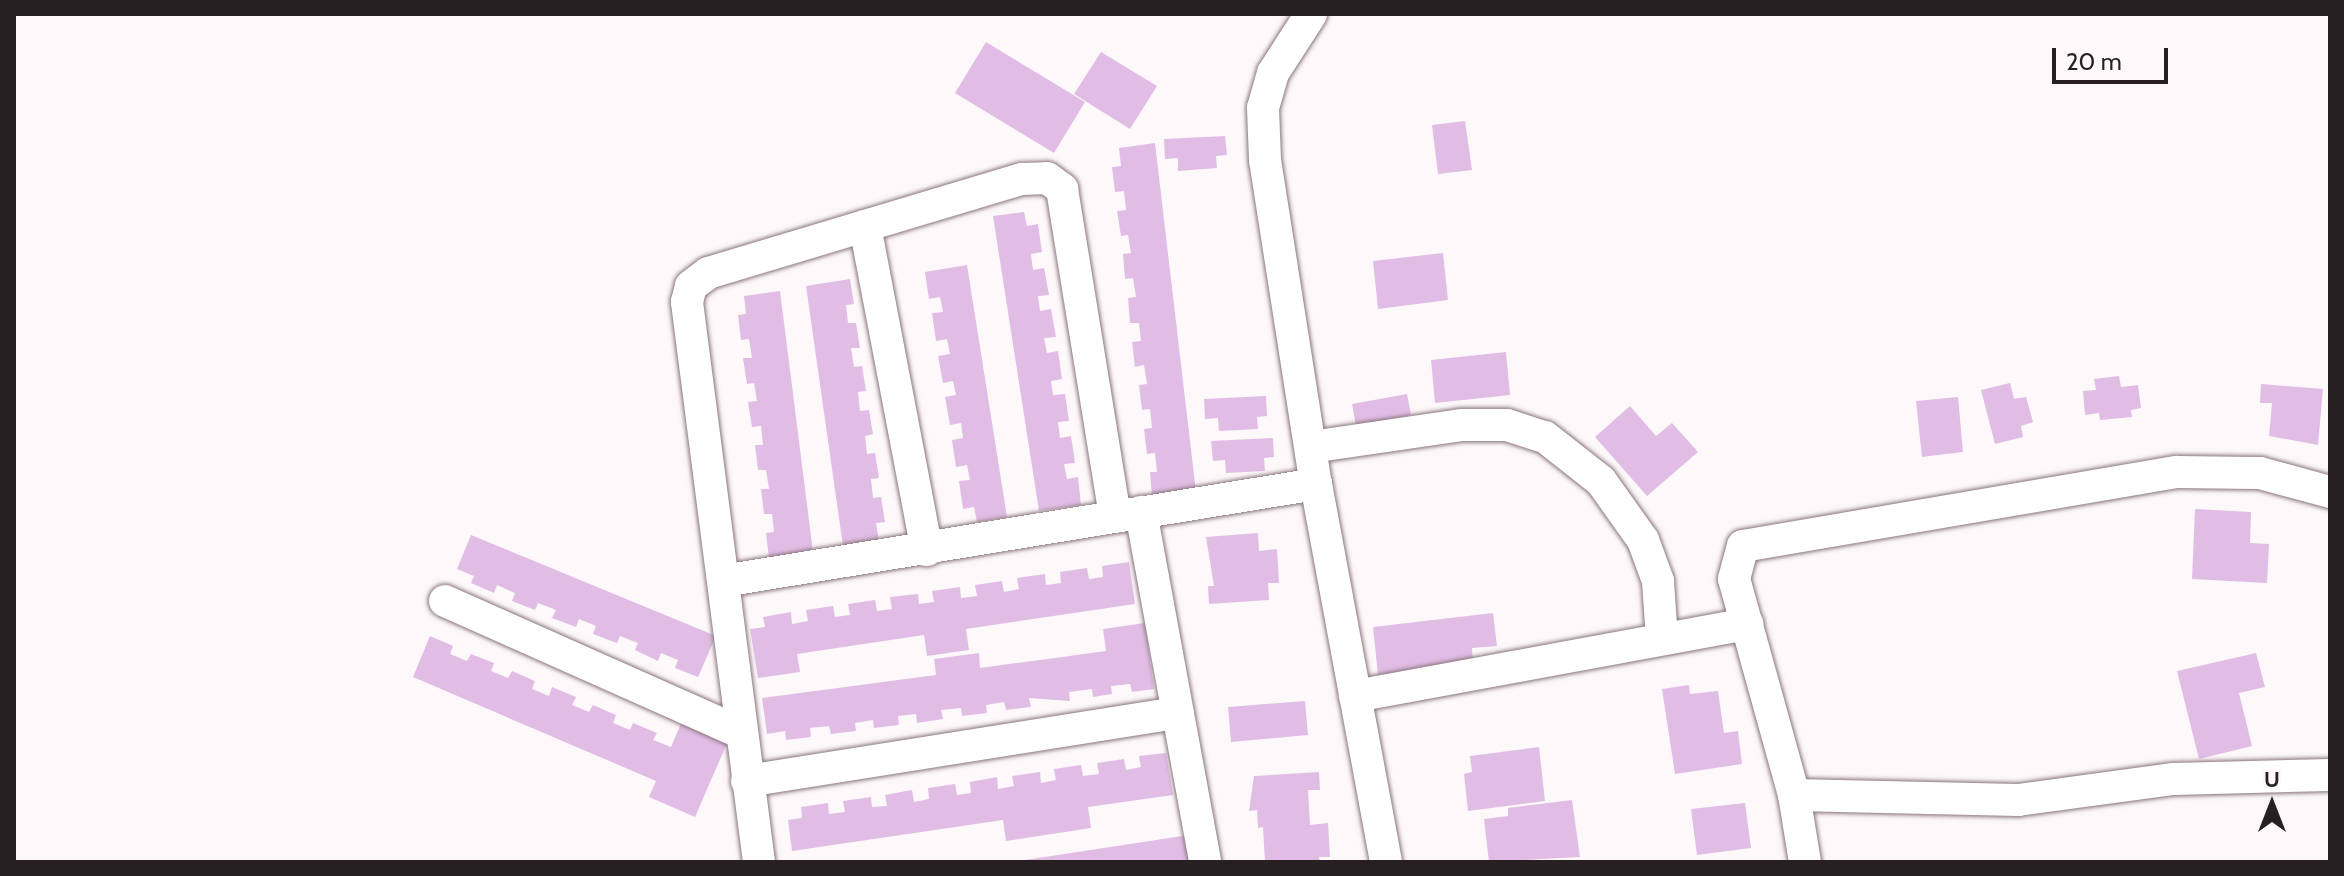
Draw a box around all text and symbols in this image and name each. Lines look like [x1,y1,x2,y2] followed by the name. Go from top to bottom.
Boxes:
[2056,32,2172,82] scale bar
[2066,47,2122,76] text: 20 m
[2232,764,2312,844] north arrow
[2264,766,2280,793] text: U

